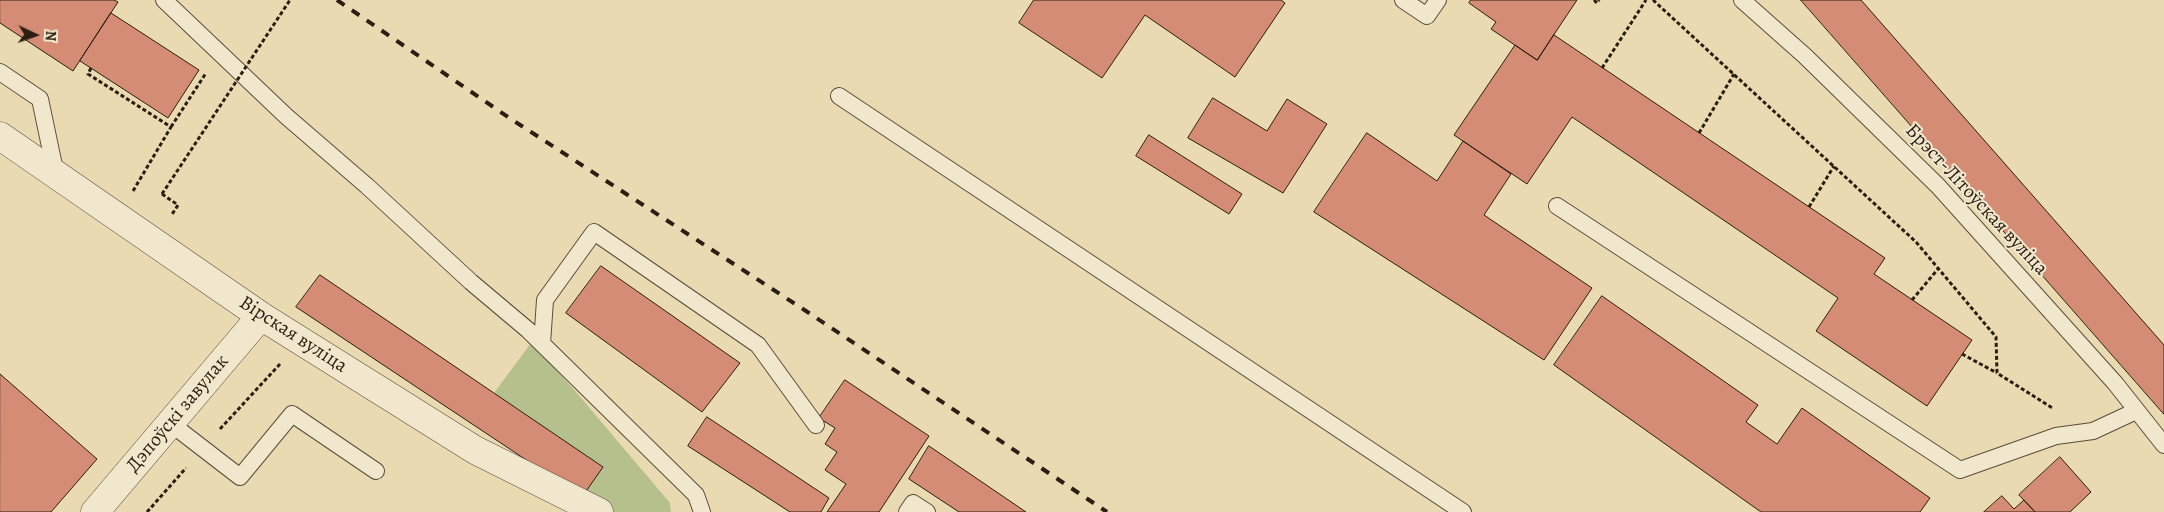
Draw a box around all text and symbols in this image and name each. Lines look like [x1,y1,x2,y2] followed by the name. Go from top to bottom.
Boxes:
[10,10,60,60] north arrow
[41,30,60,41] text: N
[1900,119,2052,281] street label: Брэст-Літоўская вуліца
[235,291,351,379] street label: Вірская вуліца
[122,350,234,478] street label: Дэпоўскі завулак

